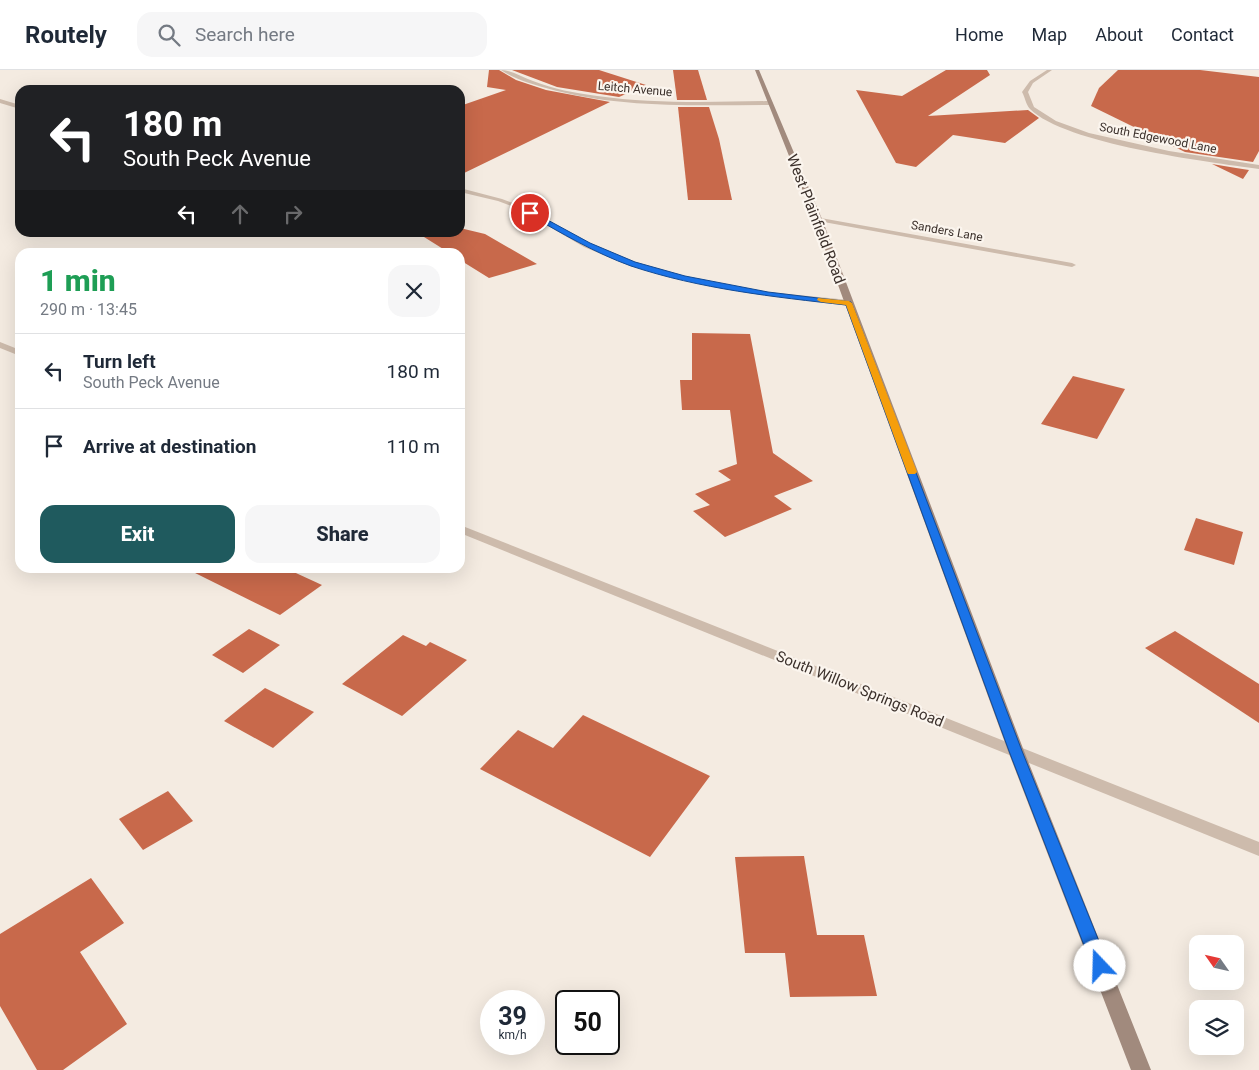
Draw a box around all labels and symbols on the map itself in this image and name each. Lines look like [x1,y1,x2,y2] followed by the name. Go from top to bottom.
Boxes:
[597,79,673,99] street label: Leitch Avenue
[1098,120,1218,156] street label: South Edgewood Lane
[783,152,849,286] street label: West Plainfield Road
[509,192,551,234] pin
[910,218,984,244] street label: Sanders Lane
[774,647,946,731] street label: South Willow Springs Road
[1189,935,1244,990] north arrow
[1073,939,1125,991] position arrow
[555,990,620,1055] speed limit sign: 50

